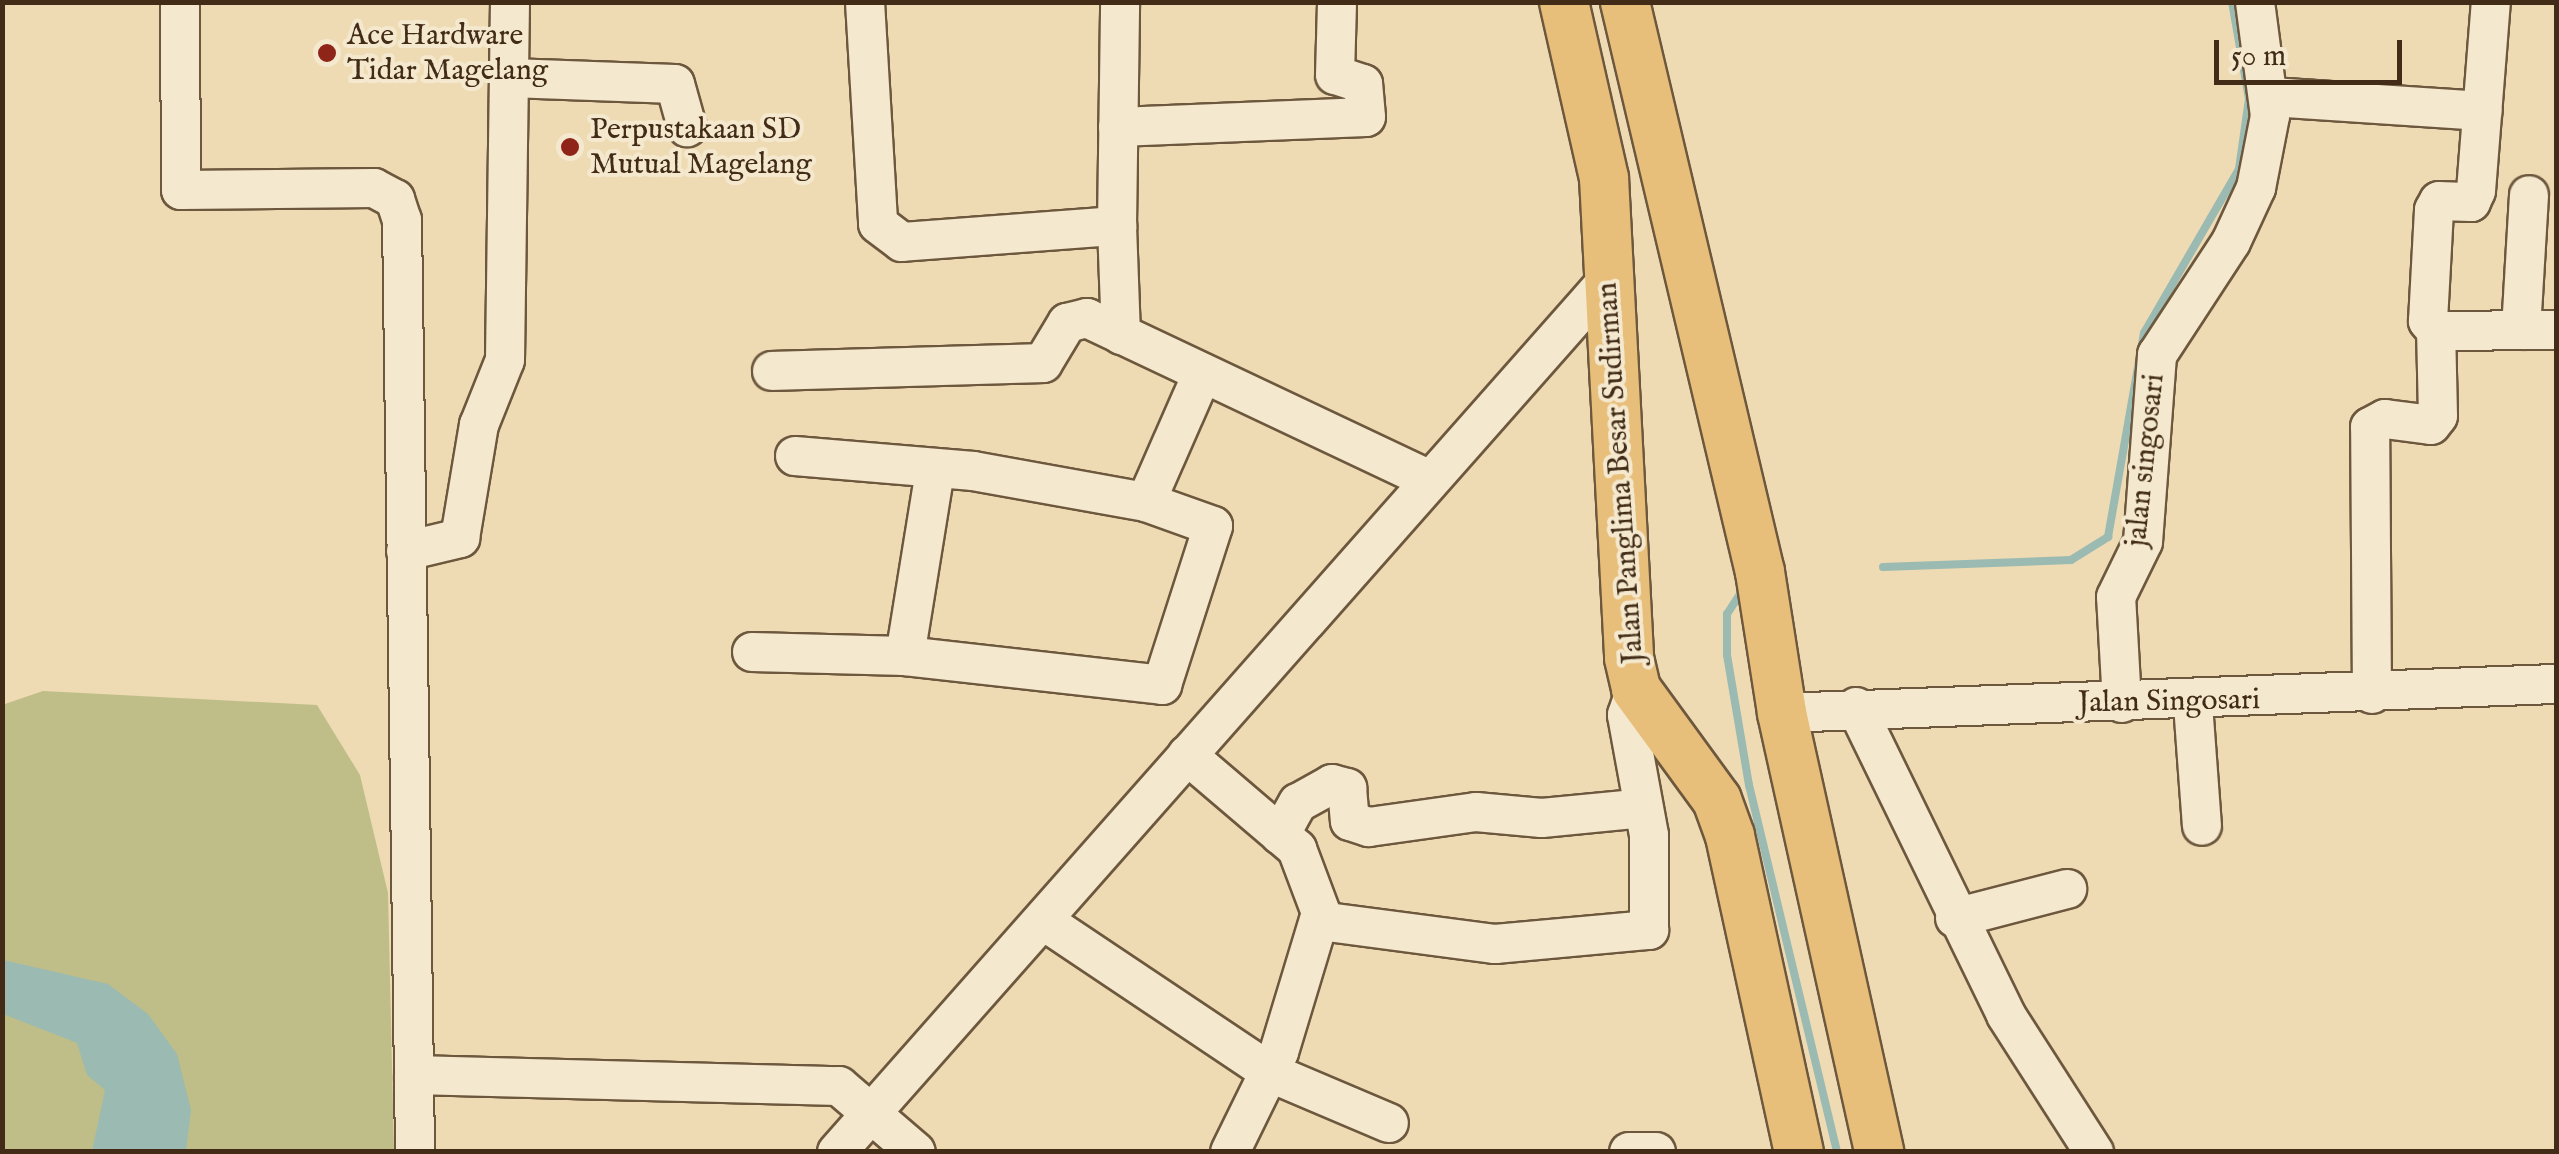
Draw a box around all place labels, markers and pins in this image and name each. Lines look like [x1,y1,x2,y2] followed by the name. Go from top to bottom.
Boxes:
[347,18,548,88] place label: Ace Hardware Tidar Magelang
[316,42,338,64] marker: Ace Hardware Tidar Magelang
[590,112,812,182] place label: Perpustakaan SD Mutual Magelang
[559,136,581,158] marker: Perpustakaan SD Mutual Magelang

